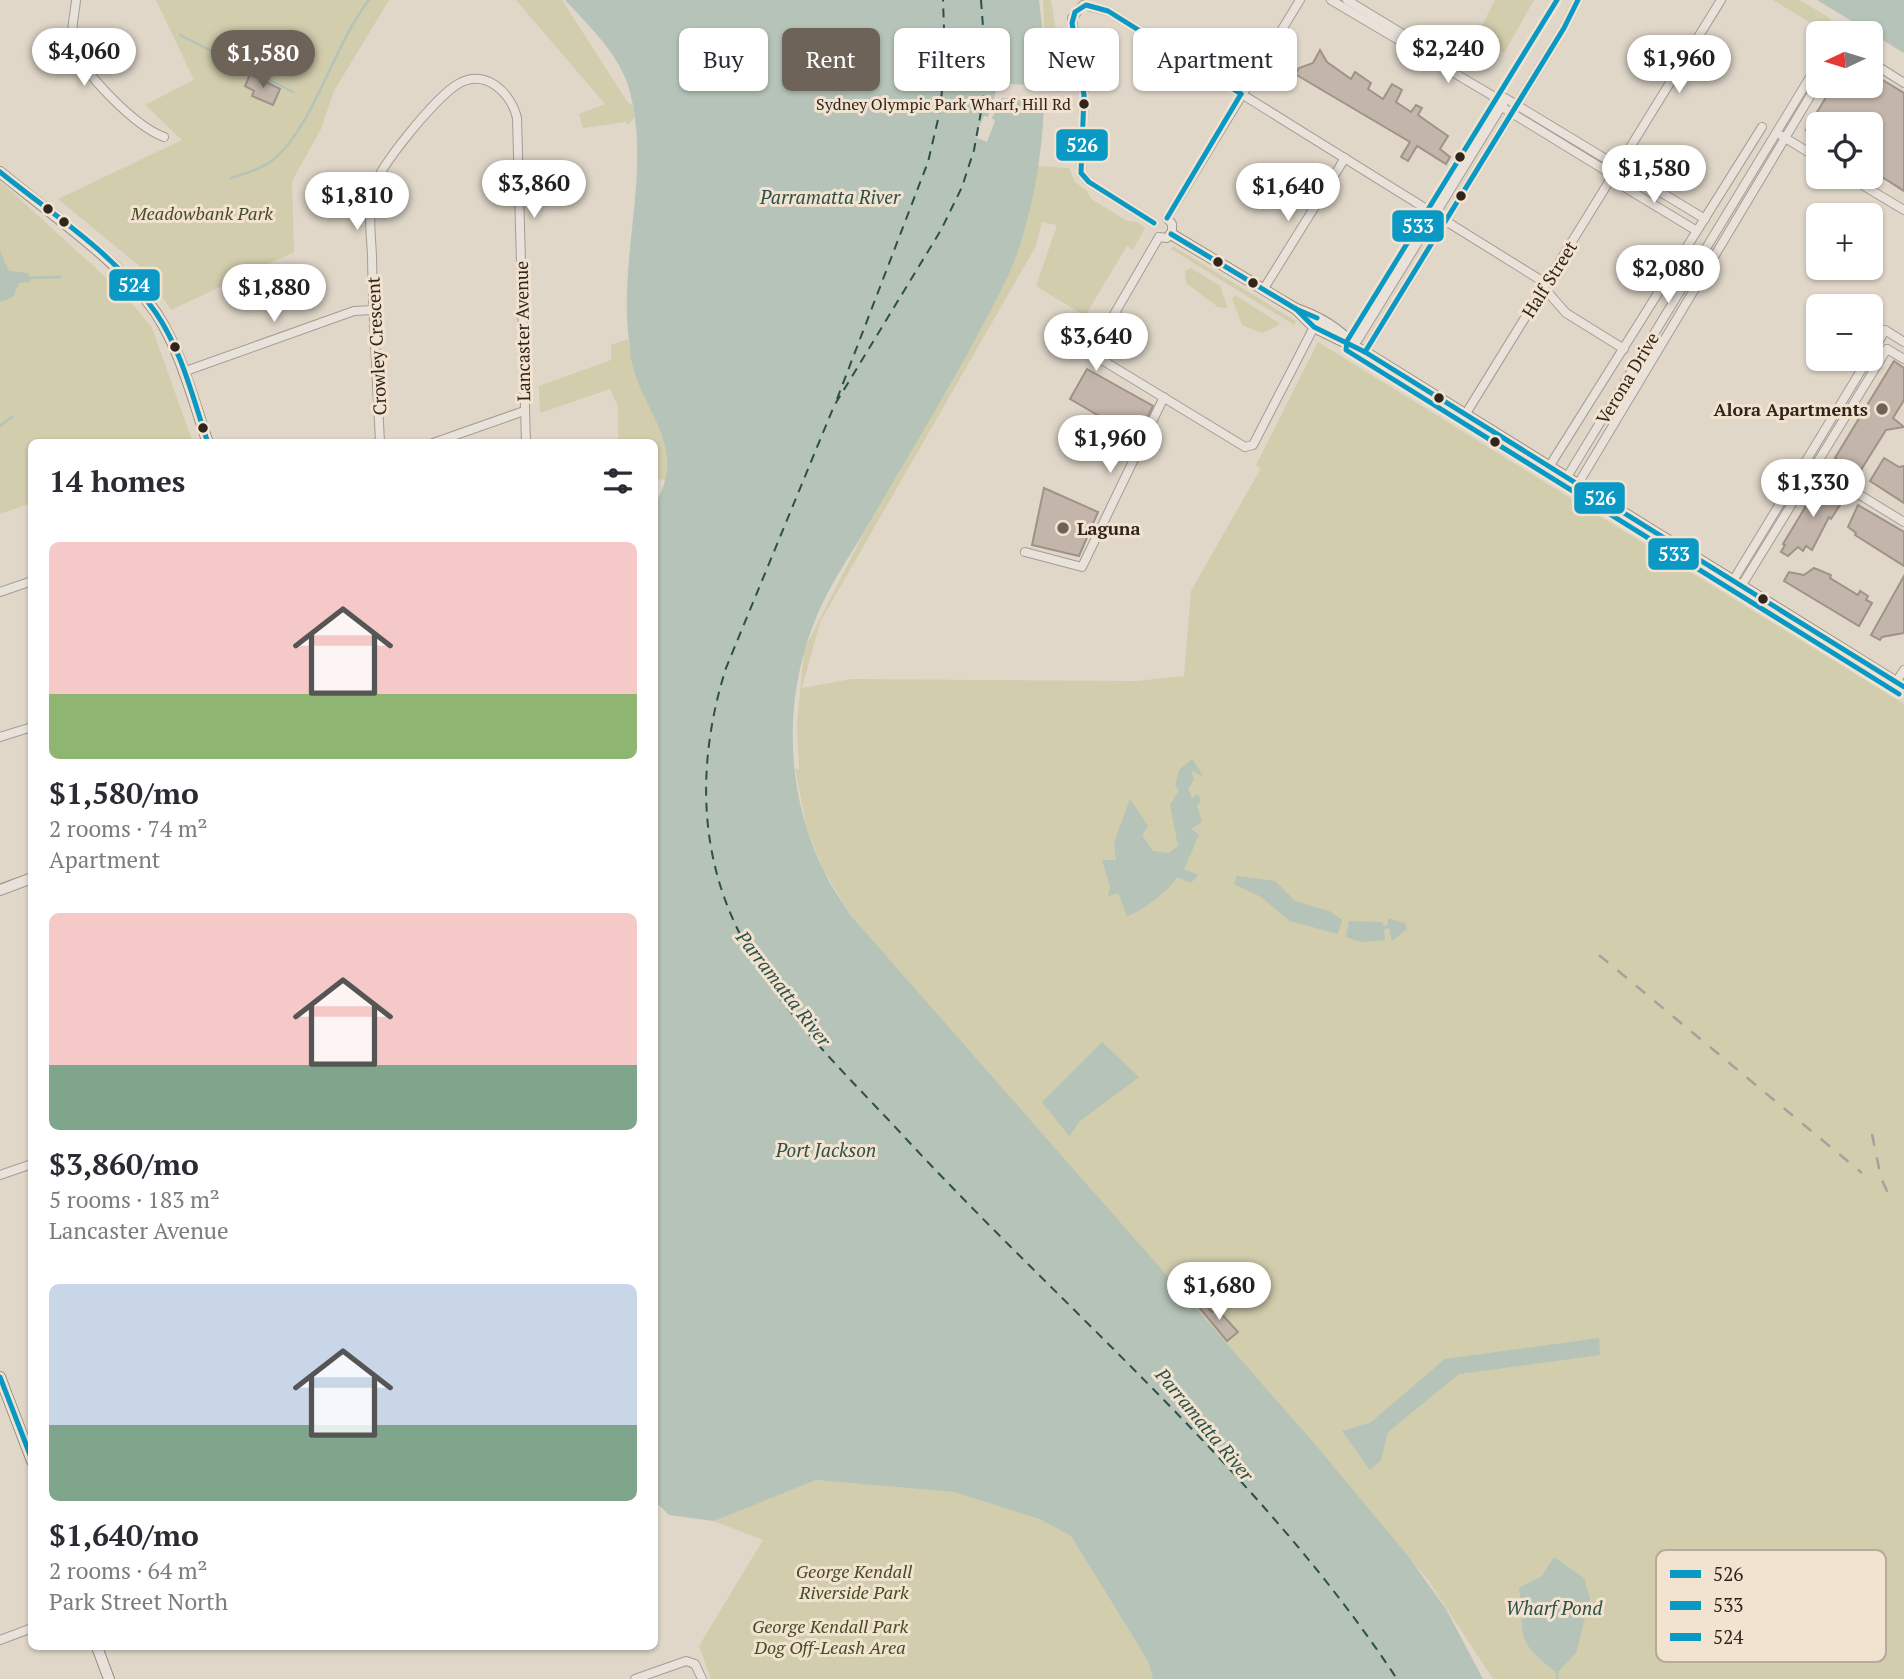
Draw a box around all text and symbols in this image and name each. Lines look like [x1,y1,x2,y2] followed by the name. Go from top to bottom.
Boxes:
[1806,21,1883,98] north arrow
[1806,21,1883,371] map controls
[1391,25,1505,85] pin: $2,240
[27,28,141,88] pin: $4,060
[679,28,768,91] chip: Buy
[782,28,880,91] chip: Rent
[894,28,1010,91] chip: Filters
[1024,28,1119,91] chip: New
[1133,28,1297,91] chip: Apartment
[206,31,320,90] pin: $1,580
[1412,32,1484,63] text: $2,240
[48,35,120,66] text: $4,060
[1622,36,1736,95] pin: $1,960
[227,37,299,68] text: $1,580
[1643,42,1715,73] text: $1,960
[816,93,1071,115] place label: Sydney Olympic Park Wharf, Hill Rd
[1077,97,1091,111] marker: Sydney Olympic Park Wharf, Hill Rd
[1806,112,1883,189] button: locate
[1055,128,1109,162] line badge: 526
[1066,132,1098,157] text: 526
[1597,146,1711,205] pin: $1,580
[1453,150,1467,164] unlabelled marker
[1618,152,1690,183] text: $1,580
[477,160,591,220] pin: $3,860
[1231,164,1345,223] pin: $1,640
[498,167,570,198] text: $3,860
[1252,170,1324,201] text: $1,640
[300,173,414,232] pin: $1,810
[321,179,393,210] text: $1,810
[759,184,901,209] water label: Parramatta River
[1454,189,1468,203] unlabelled marker
[130,201,273,225] park label: Meadowbank Park
[41,202,55,216] unlabelled marker
[1806,203,1883,280] button: +
[1391,209,1445,243] line badge: 533
[1402,213,1434,238] text: 533
[57,215,71,229] unlabelled marker
[1516,236,1582,322] street label: Half Street
[1611,246,1725,305] pin: $2,080
[1632,252,1704,283] text: $2,080
[1211,255,1225,269] unlabelled marker
[509,261,535,401] street label: Lancaster Avenue
[217,264,331,324] pin: $1,880
[108,268,161,302] line badge: 524
[238,271,310,302] text: $1,880
[118,272,150,297] text: 524
[360,276,392,416] street label: Crowley Crescent
[1246,276,1260,290] unlabelled marker
[1806,294,1883,371] button: −
[1039,314,1153,373] pin: $3,640
[1060,320,1132,351] text: $3,640
[1590,327,1664,429] street label: Verona Drive
[168,340,182,354] unlabelled marker
[1432,391,1446,405] unlabelled marker
[1713,397,1868,421] place label: Alora Apartments
[1874,401,1890,417] marker: Alora Apartments
[1053,416,1167,475] pin: $1,960
[196,421,210,435] unlabelled marker
[1074,422,1146,453] text: $1,960
[1488,435,1502,449] unlabelled marker
[1756,460,1870,519] pin: $1,330
[49,461,185,501] text: 14 homes
[599,462,637,500] icon: filters
[1777,466,1849,497] text: $1,330
[1573,481,1626,515] line badge: 526
[1584,485,1616,510] text: 526
[1077,516,1141,540] place label: Laguna
[1055,520,1071,536] marker: Laguna
[1647,537,1700,571] line badge: 533
[1658,541,1690,566] text: 533
[280,588,406,714] icon: home
[1756,592,1770,606] unlabelled marker
[49,773,199,813] text: $1,580/mo
[49,813,208,844] text: 2 rooms · 74 m²
[49,844,160,875] text: Apartment
[730,924,837,1051] water label: Parramatta River
[280,959,406,1085] icon: home
[775,1137,876,1162] water label: Port Jackson
[49,1144,199,1184] text: $3,860/mo
[49,1184,220,1215] text: 5 rooms · 183 m²
[49,1215,229,1246] text: Lancaster Avenue
[1162,1262,1276,1322] pin: $1,680
[1183,1269,1255,1300] text: $1,680
[280,1330,406,1456] icon: home
[1150,1362,1260,1486] water label: Parramatta River
[49,1515,199,1555] text: $1,640/mo
[1656,1550,1886,1662] legend
[49,1555,208,1586] text: 2 rooms · 64 m²
[796,1559,912,1604] park label: George Kendall Riverside Park
[1713,1561,1743,1586] text: 526
[49,1586,228,1617] text: Park Street North
[1713,1592,1743,1617] text: 533
[1506,1595,1603,1620] water label: Wharf Pond
[752,1614,908,1659] park label: George Kendall Park Dog Off-Leash Area
[1713,1624,1744,1649] text: 524

